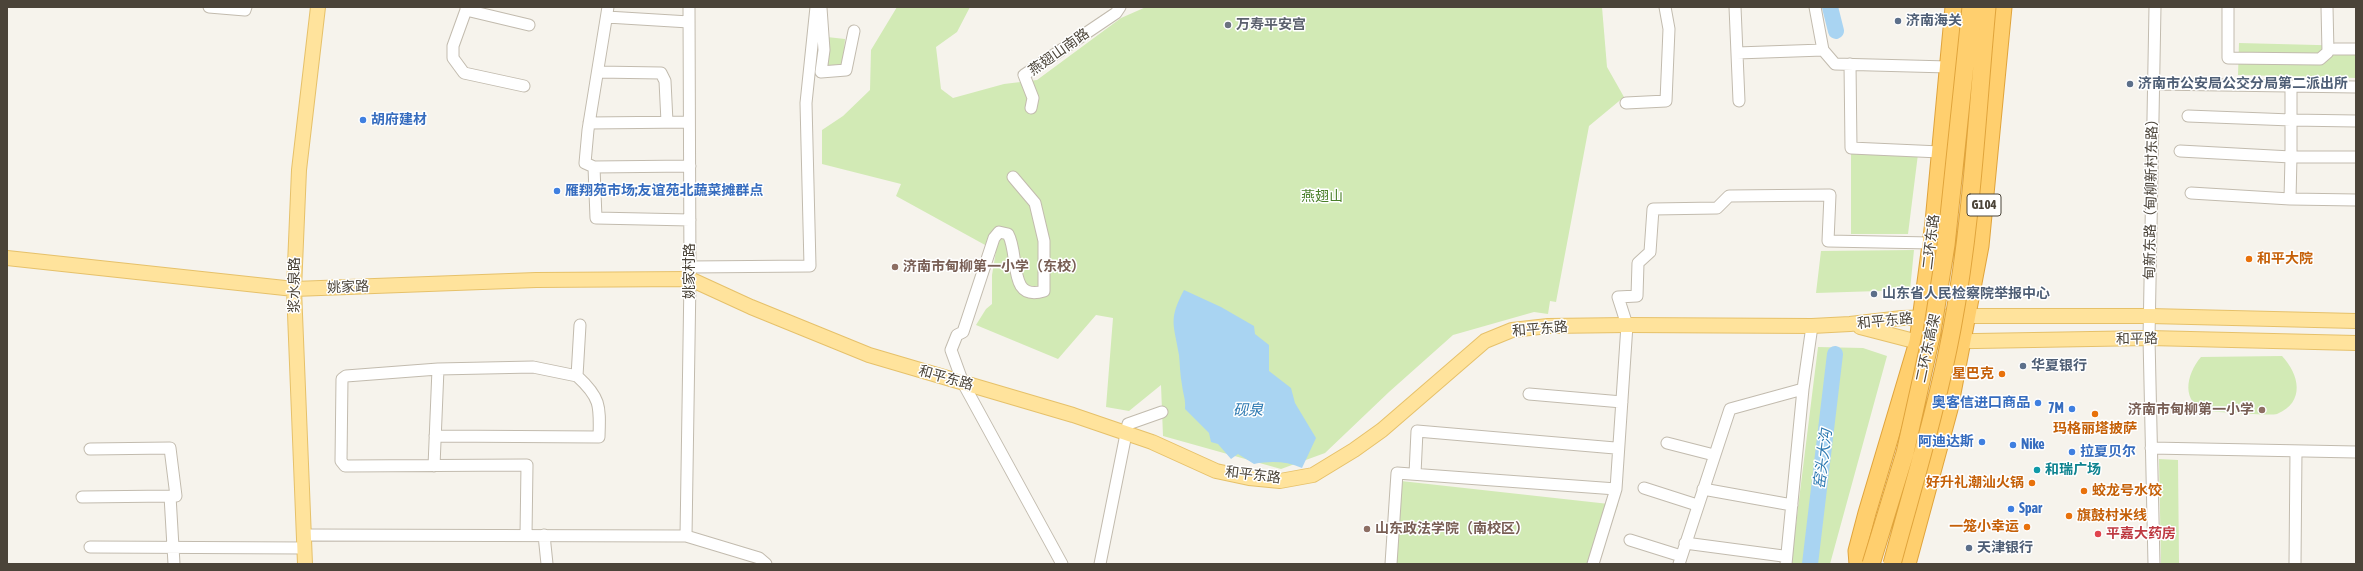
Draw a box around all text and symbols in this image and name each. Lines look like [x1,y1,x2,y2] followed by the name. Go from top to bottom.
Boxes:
[1906,13,1962,29] place label: 济南海关
[1893,16,1903,26] marker: 济南海关
[1236,17,1306,33] place label: 万寿平安宫
[1223,20,1233,30] marker: 万寿平安宫
[1026,25,1092,79] street label: 燕翅山南路
[2138,76,2348,92] place label: 济南市公安局公交分局第二派出所
[2125,79,2135,89] marker: 济南市公安局公交分局第二派出所
[371,112,427,128] place label: 胡府建材
[2141,112,2161,280] street label: 甸新东路（甸柳新村东路）
[358,115,368,125] marker: 胡府建材
[565,183,763,199] place label: 雁翔苑市场;友谊苑北蔬菜摊群点
[552,186,562,196] marker: 雁翔苑市场;友谊苑北蔬菜摊群点
[1301,189,1343,205] park label: 燕翅山
[1967,194,2001,216] road number: G104
[1919,213,1943,271] street label: 二环东路
[682,243,698,299] street label: 姚家村路
[2257,251,2313,267] place label: 和平大院
[2244,254,2254,264] marker: 和平大院
[287,257,303,313] street label: 浆水泉路
[903,259,1085,275] place label: 济南市甸柳第一小学（东校）
[890,262,900,272] marker: 济南市甸柳第一小学（东校）
[327,278,369,296] street label: 姚家路
[1882,286,2050,302] place label: 山东省人民检察院举报中心
[1869,289,1879,299] marker: 山东省人民检察院举报中心
[1856,310,1914,332] street label: 和平东路
[1913,312,1943,384] street label: 二环东高架
[1511,318,1569,340] street label: 和平东路
[2116,330,2158,348] street label: 和平路
[2031,358,2087,374] place label: 华夏银行
[2018,361,2028,371] marker: 华夏银行
[917,362,975,394] street label: 和平东路
[1952,366,1994,382] place label: 星巴克
[1997,369,2007,379] marker: 星巴克
[1932,395,2030,411] place label: 奥客信进口商品
[2033,398,2043,408] marker: 奥客信进口商品
[1233,401,1263,419] water label: 砚泉
[2048,401,2064,417] place label: 7M
[2128,402,2254,418] place label: 济南市甸柳第一小学
[2067,404,2077,414] marker: 7M
[2257,405,2267,415] marker: 济南市甸柳第一小学
[2090,409,2100,419] marker: 玛格丽塔披萨
[2053,421,2137,437] place label: 玛格丽塔披萨
[1810,428,1836,490] water label: 窑头大沟
[1918,434,1974,450] place label: 阿迪达斯
[1977,437,1987,447] marker: 阿迪达斯
[2021,437,2045,453] place label: Nike
[2008,440,2018,450] marker: Nike
[2080,444,2136,460] place label: 拉夏贝尔
[2067,447,2077,457] marker: 拉夏贝尔
[2045,462,2101,478] place label: 和瑞广场
[1224,463,1282,487] street label: 和平东路
[2032,465,2042,475] marker: 和瑞广场
[1926,475,2024,491] place label: 好升礼潮汕火锅
[2027,478,2037,488] marker: 好升礼潮汕火锅
[2092,483,2162,499] place label: 蛟龙号水饺
[2079,486,2089,496] marker: 蛟龙号水饺
[2019,501,2042,517] place label: Spar
[2006,504,2016,514] marker: Spar
[2077,508,2147,524] place label: 旗鼓村米线
[2064,511,2074,521] marker: 旗鼓村米线
[1949,519,2019,535] place label: 一笼小幸运
[1375,521,1529,537] place label: 山东政法学院（南校区）
[2022,522,2032,532] marker: 一笼小幸运
[1362,524,1372,534] marker: 山东政法学院（南校区）
[2106,526,2176,542] place label: 平嘉大药房
[2093,529,2103,539] marker: 平嘉大药房
[1977,540,2033,556] place label: 天津银行
[1964,543,1974,553] marker: 天津银行

